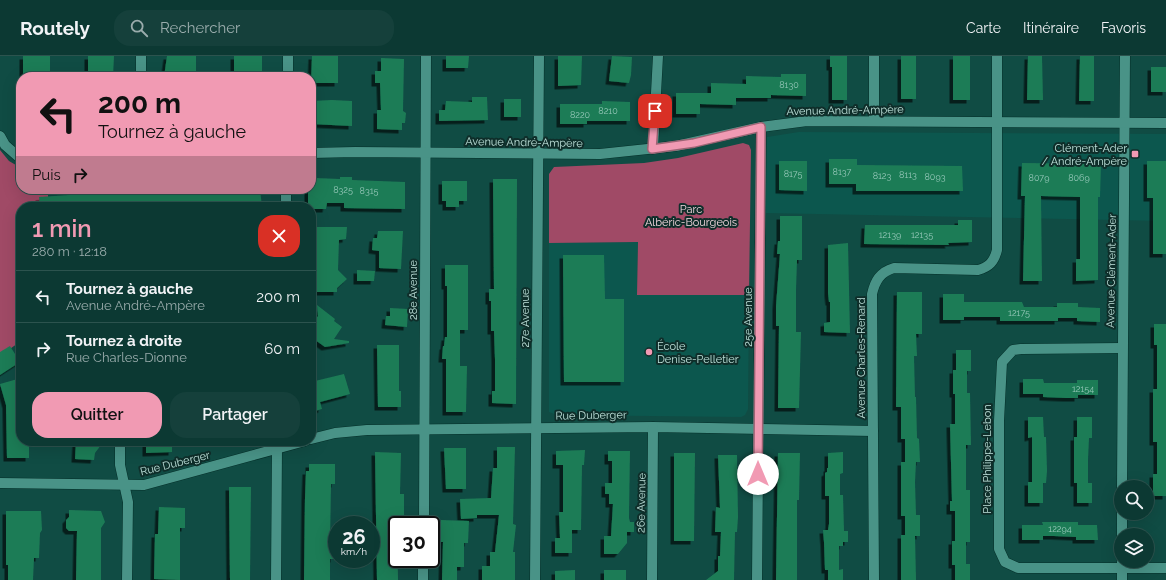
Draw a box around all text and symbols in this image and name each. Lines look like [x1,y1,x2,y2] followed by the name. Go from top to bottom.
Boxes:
[114,10,394,46] search box
[20,17,90,39] text: Routely
[128,17,150,39] icon: search
[160,19,240,37] text: Rechercher
[966,20,1001,36] text: Carte
[1023,20,1079,36] text: Itinéraire
[1101,20,1146,36] text: Favoris
[779,80,799,90] house number: 8130
[98,87,181,120] text: 200 m
[32,88,84,140] icon: left
[638,94,672,128] pin
[644,100,666,122] icon: arrive
[786,103,904,118] street label: Avenue André-Ampère
[598,106,618,116] house number: 8210
[570,110,591,120] house number: 8220
[98,121,246,142] text: Tournez à gauche
[465,135,583,150] street label: Avenue André-Ampère
[1042,142,1128,168] place label: Clément-Ader / André-Ampère
[1130,149,1140,159] marker: Clément-Ader / André-Ampère
[69,164,91,186] icon: right
[32,166,61,184] text: Puis
[833,167,852,177] house number: 8137
[784,169,802,179] house number: 8175
[899,170,917,180] house number: 8113
[873,171,892,181] house number: 8123
[925,172,946,182] house number: 8093
[1029,173,1049,183] house number: 8079
[1068,173,1090,183] house number: 8069
[333,185,353,195] house number: 8325
[360,186,379,196] house number: 8315
[645,203,737,229] park label: Parc Albéric-Bourgeois
[32,214,92,243] text: 1 min
[1104,214,1119,328] street label: Avenue Clément-Ader
[258,215,300,257] button: close
[879,230,901,240] house number: 12139
[911,230,933,240] house number: 12135
[32,244,107,259] text: 280 m · 12:18
[407,260,420,320] street label: 28e Avenue
[66,280,193,298] text: Tournez à gauche
[32,286,54,308] icon: left
[742,287,755,347] street label: 25e Avenue
[256,288,300,306] text: 200 m
[519,288,532,348] street label: 27e Avenue
[855,297,868,419] street label: Avenue Charles-Renard
[66,298,205,313] text: Avenue André-Ampère
[1008,308,1030,318] house number: 12175
[66,332,182,350] text: Tournez à droite
[32,338,54,360] icon: right
[657,339,739,366] place label: École Denise-Pelletier
[264,340,300,358] text: 60 m
[644,347,654,357] marker: École Denise-Pelletier
[66,350,187,365] text: Rue Charles-Dionne
[1072,384,1094,394] house number: 12154
[32,392,162,438] button: Quitter
[170,392,300,438] button: Partager
[981,404,994,514] street label: Place Philippe-Lebon
[555,408,627,423] street label: Rue Duberger
[139,449,211,478] street label: Rue Duberger
[737,453,779,495] position arrow
[634,472,649,533] street label: 26e Avenue
[1114,480,1154,568] map controls
[1114,480,1154,520] button: search
[388,516,440,568] speed limit sign: 30
[1048,524,1072,534] house number: 12294
[342,525,366,549] text: 26
[1114,528,1154,568] button: layers
[341,546,367,557] text: km/h

